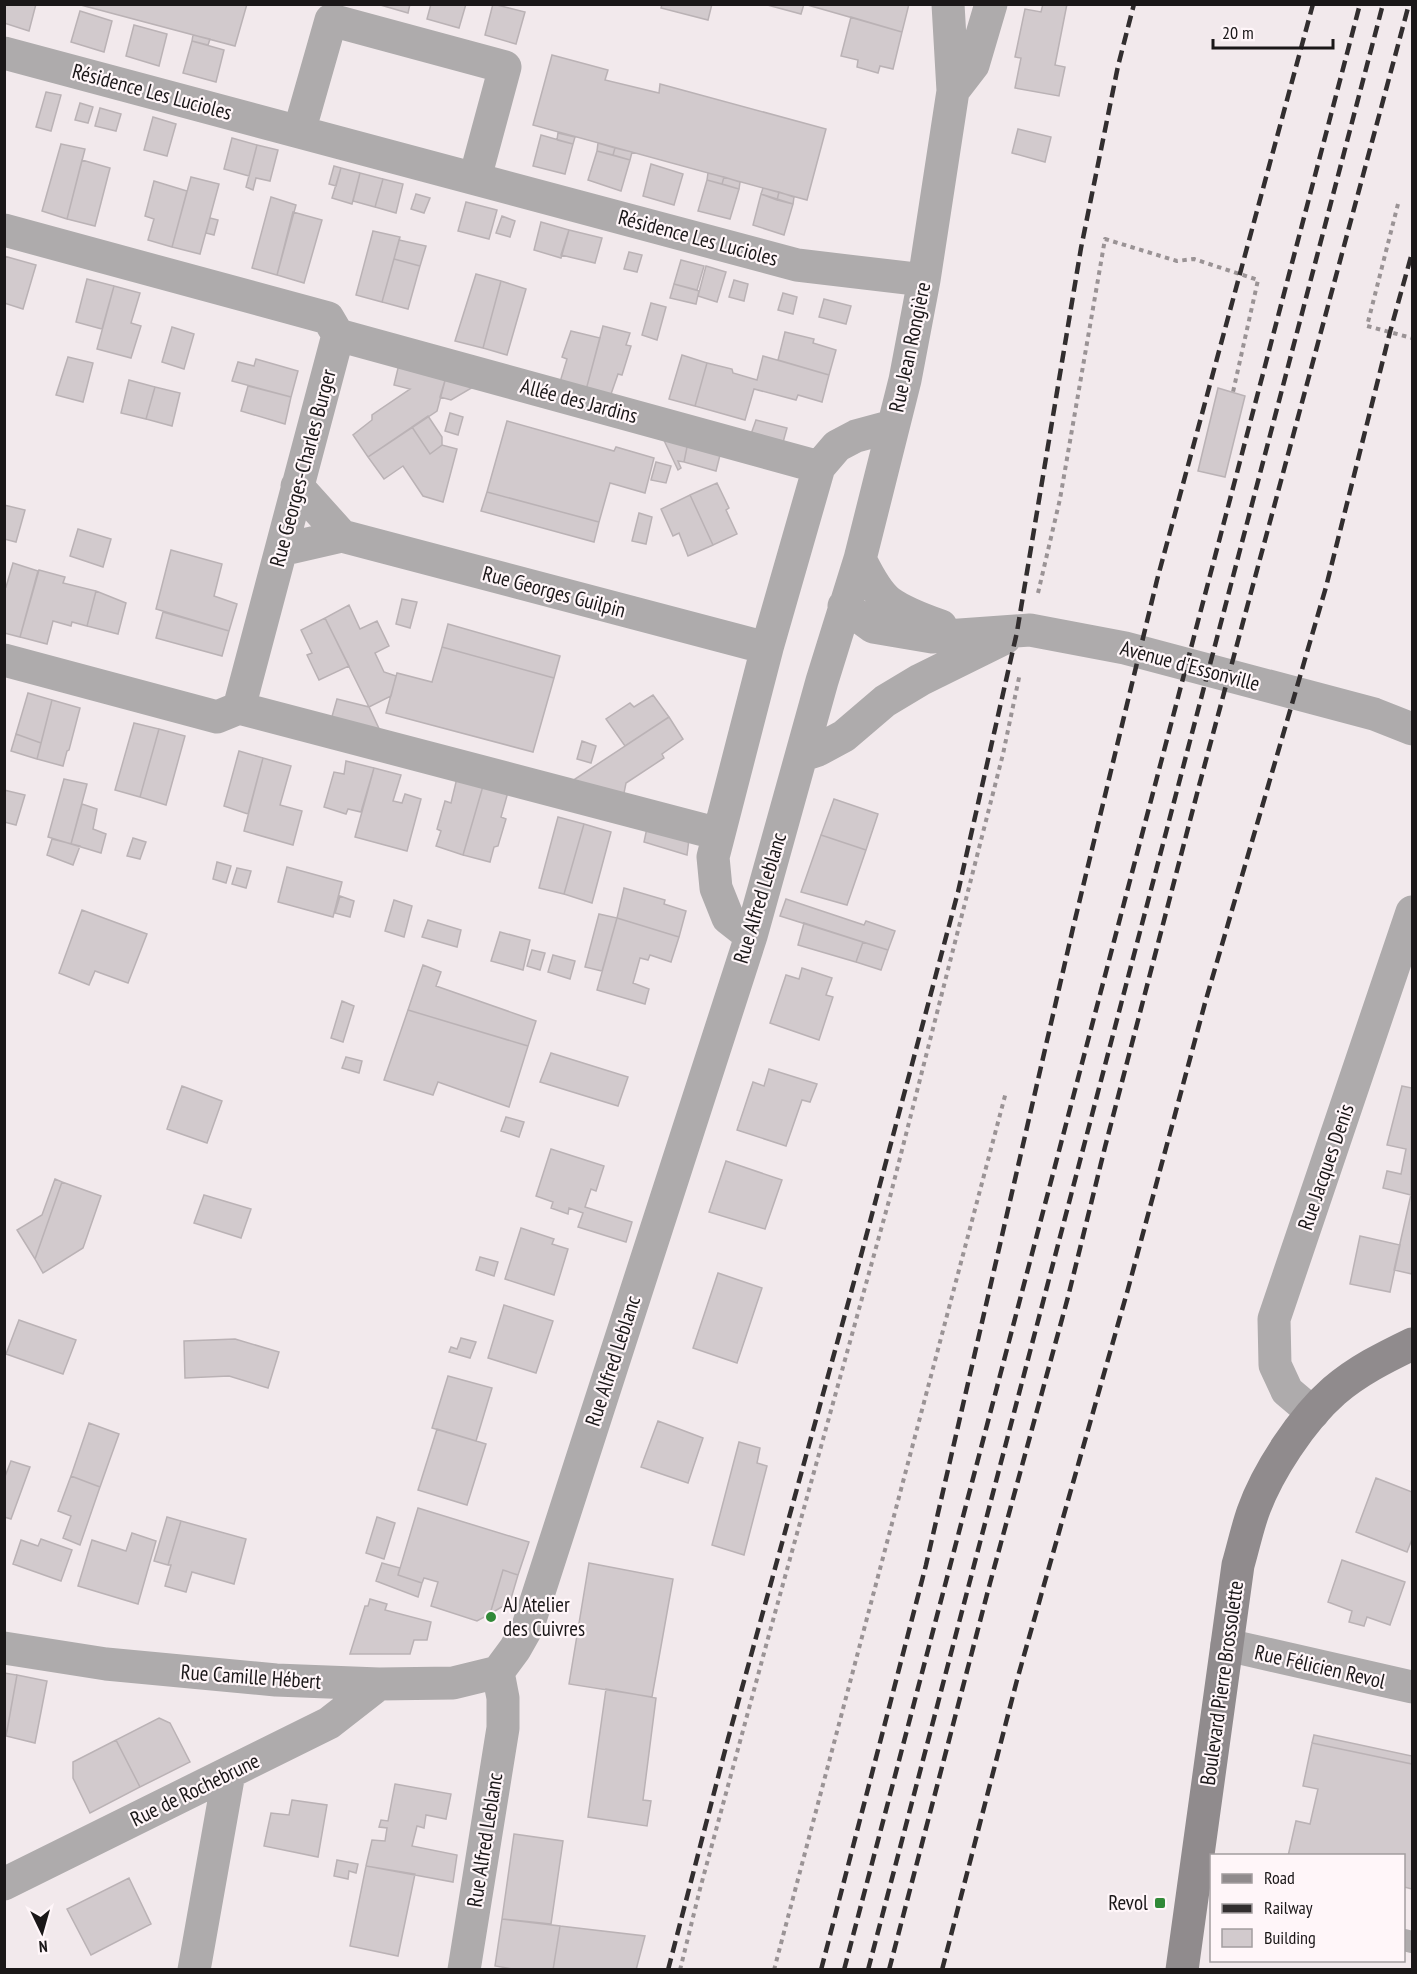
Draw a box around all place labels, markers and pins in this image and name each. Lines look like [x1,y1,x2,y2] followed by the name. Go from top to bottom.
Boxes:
[503,1591,585,1642] place label: AJ Atelier des Cuivres
[484,1610,498,1624] marker: AJ Atelier des Cuivres
[1108,1889,1148,1916] place label: Revol
[1153,1896,1167,1910] marker: Revol

